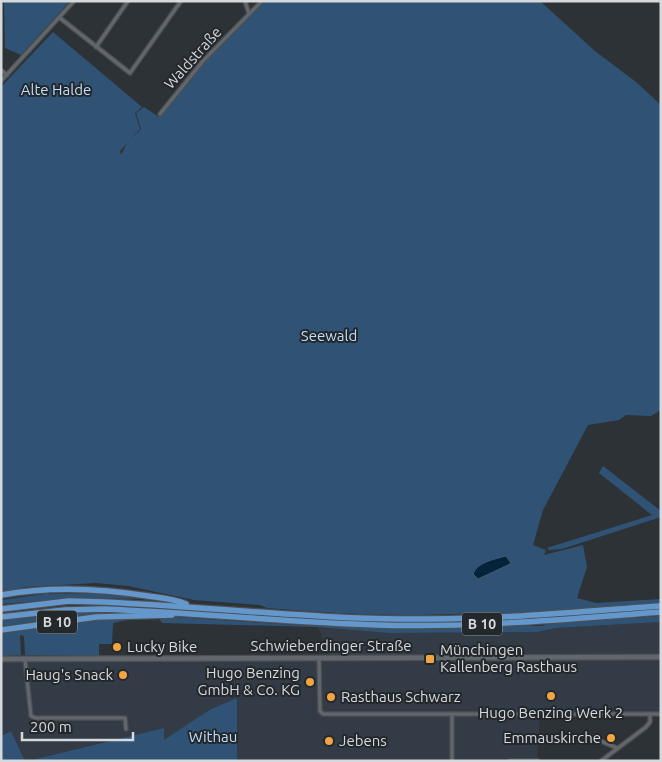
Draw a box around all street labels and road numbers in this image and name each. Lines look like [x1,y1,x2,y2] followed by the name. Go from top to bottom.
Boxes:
[161,23,225,92] street label: Waldstraße
[37,610,77,634] road number: B 10
[462,612,502,636] road number: B 10
[250,637,412,654] street label: Schwieberdinger Straße

